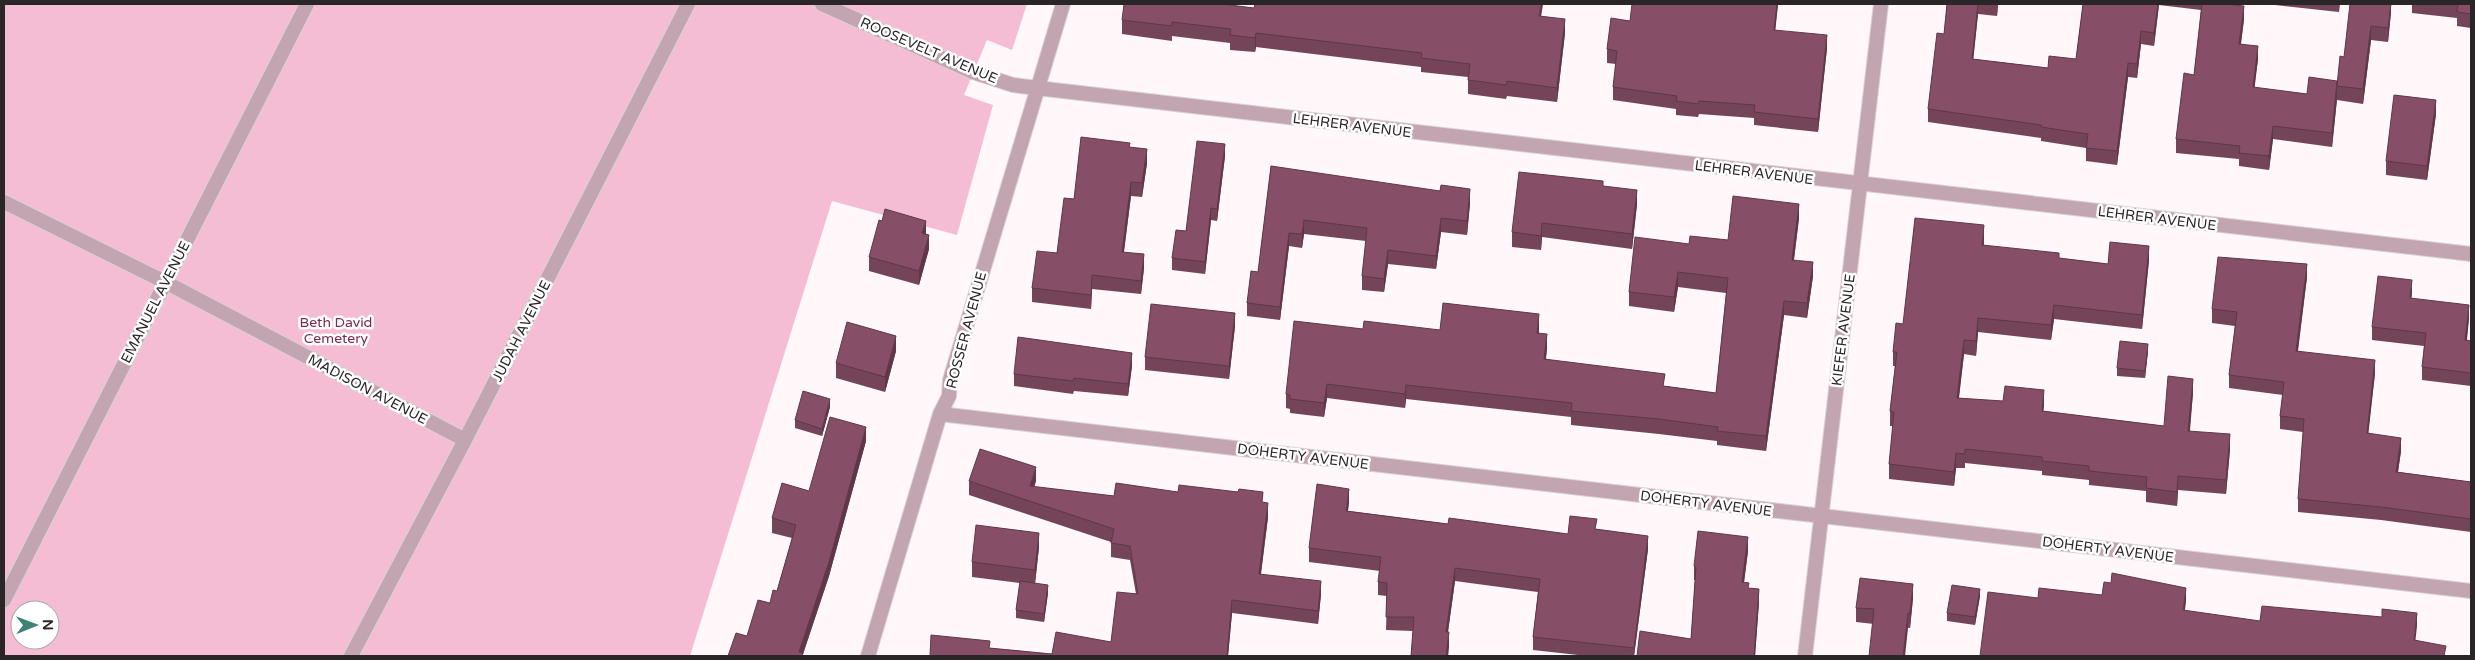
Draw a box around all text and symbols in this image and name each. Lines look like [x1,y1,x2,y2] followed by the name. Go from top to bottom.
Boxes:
[858,14,1000,87] street label: ROOSEVELT AVENUE
[1292,110,1412,141] street label: LEHRER AVENUE
[1694,157,1814,188] street label: LEHRER AVENUE
[2097,203,2217,234] street label: LEHRER AVENUE
[117,238,194,366] street label: EMANUEL AVENUE
[943,270,990,390] street label: ROSSER AVENUE
[1828,273,1859,387] street label: KIEFER AVENUE
[489,278,554,385] street label: JUDAH AVENUE
[300,314,372,347] park label: Beth David Cemetery
[305,351,430,428] street label: MADISON AVENUE
[1236,440,1370,473] street label: DOHERTY AVENUE
[1639,487,1773,520] street label: DOHERTY AVENUE
[2041,533,2175,566] street label: DOHERTY AVENUE
[10,600,60,650] north arrow
[39,619,56,631] text: N

